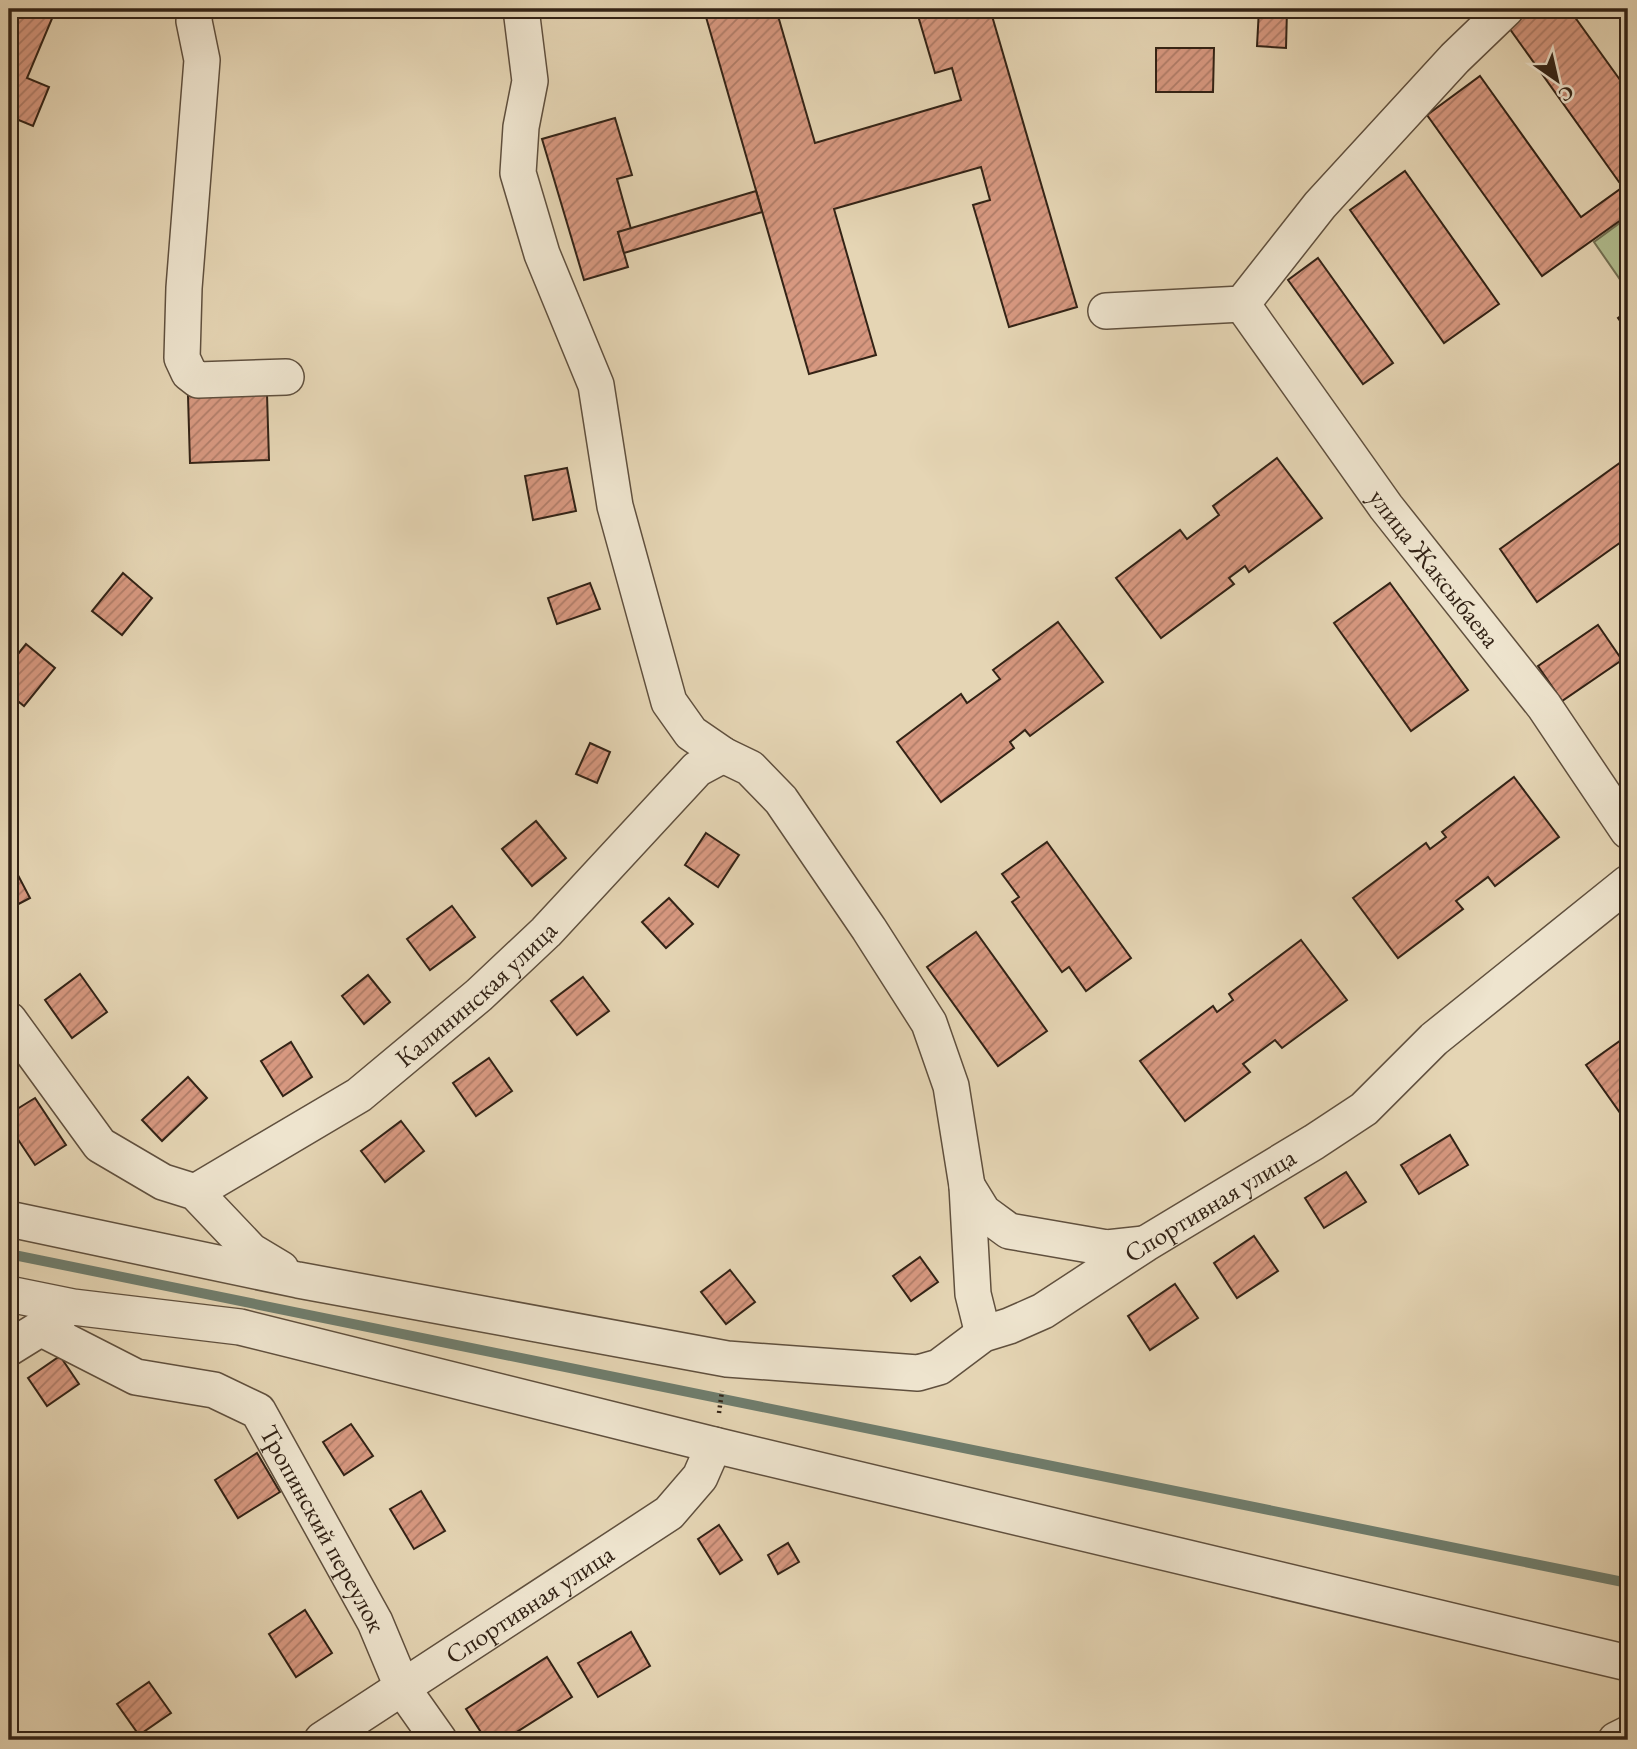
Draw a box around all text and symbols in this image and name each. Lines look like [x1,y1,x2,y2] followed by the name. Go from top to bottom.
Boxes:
[1522,46,1592,116] north arrow
[1554,80,1579,108] text: С
[1361,482,1508,655] street label: улица Жаксыбаева
[388,914,565,1075] street label: Калининская улица
[1117,1140,1303,1270] street label: Спортивная улица
[252,1419,395,1638] street label: Тропинский переулок
[439,1536,621,1672] street label: Спортивная улица

